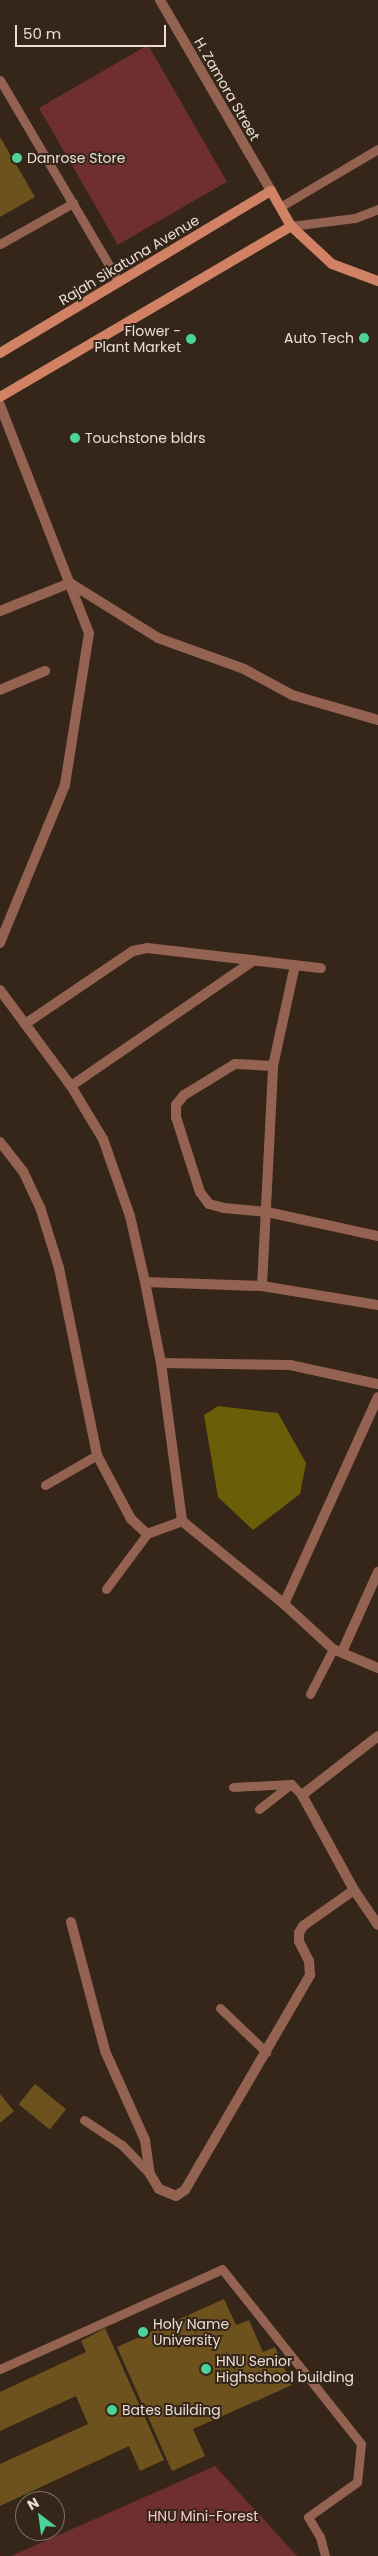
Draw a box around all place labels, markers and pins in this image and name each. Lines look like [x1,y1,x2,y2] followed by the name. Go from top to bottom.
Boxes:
[27,150,125,166] place label: Danrose Store
[11,152,23,164] marker: Danrose Store
[94,323,181,356] place label: Flower - Plant Market
[284,330,354,346] place label: Auto Tech
[358,332,370,344] marker: Auto Tech
[185,333,197,345] marker: Flower - Plant Market
[85,430,206,446] place label: Touchstone bldrs
[69,432,81,444] marker: Touchstone bldrs
[153,2316,229,2348] place label: Holy Name University
[137,2326,149,2338] marker: Holy Name University
[216,2353,354,2386] place label: HNU Senior Highschool building
[200,2363,212,2375] marker: HNU Senior Highschool building
[122,2402,221,2418] place label: Bates Building
[106,2404,118,2416] marker: Bates Building

